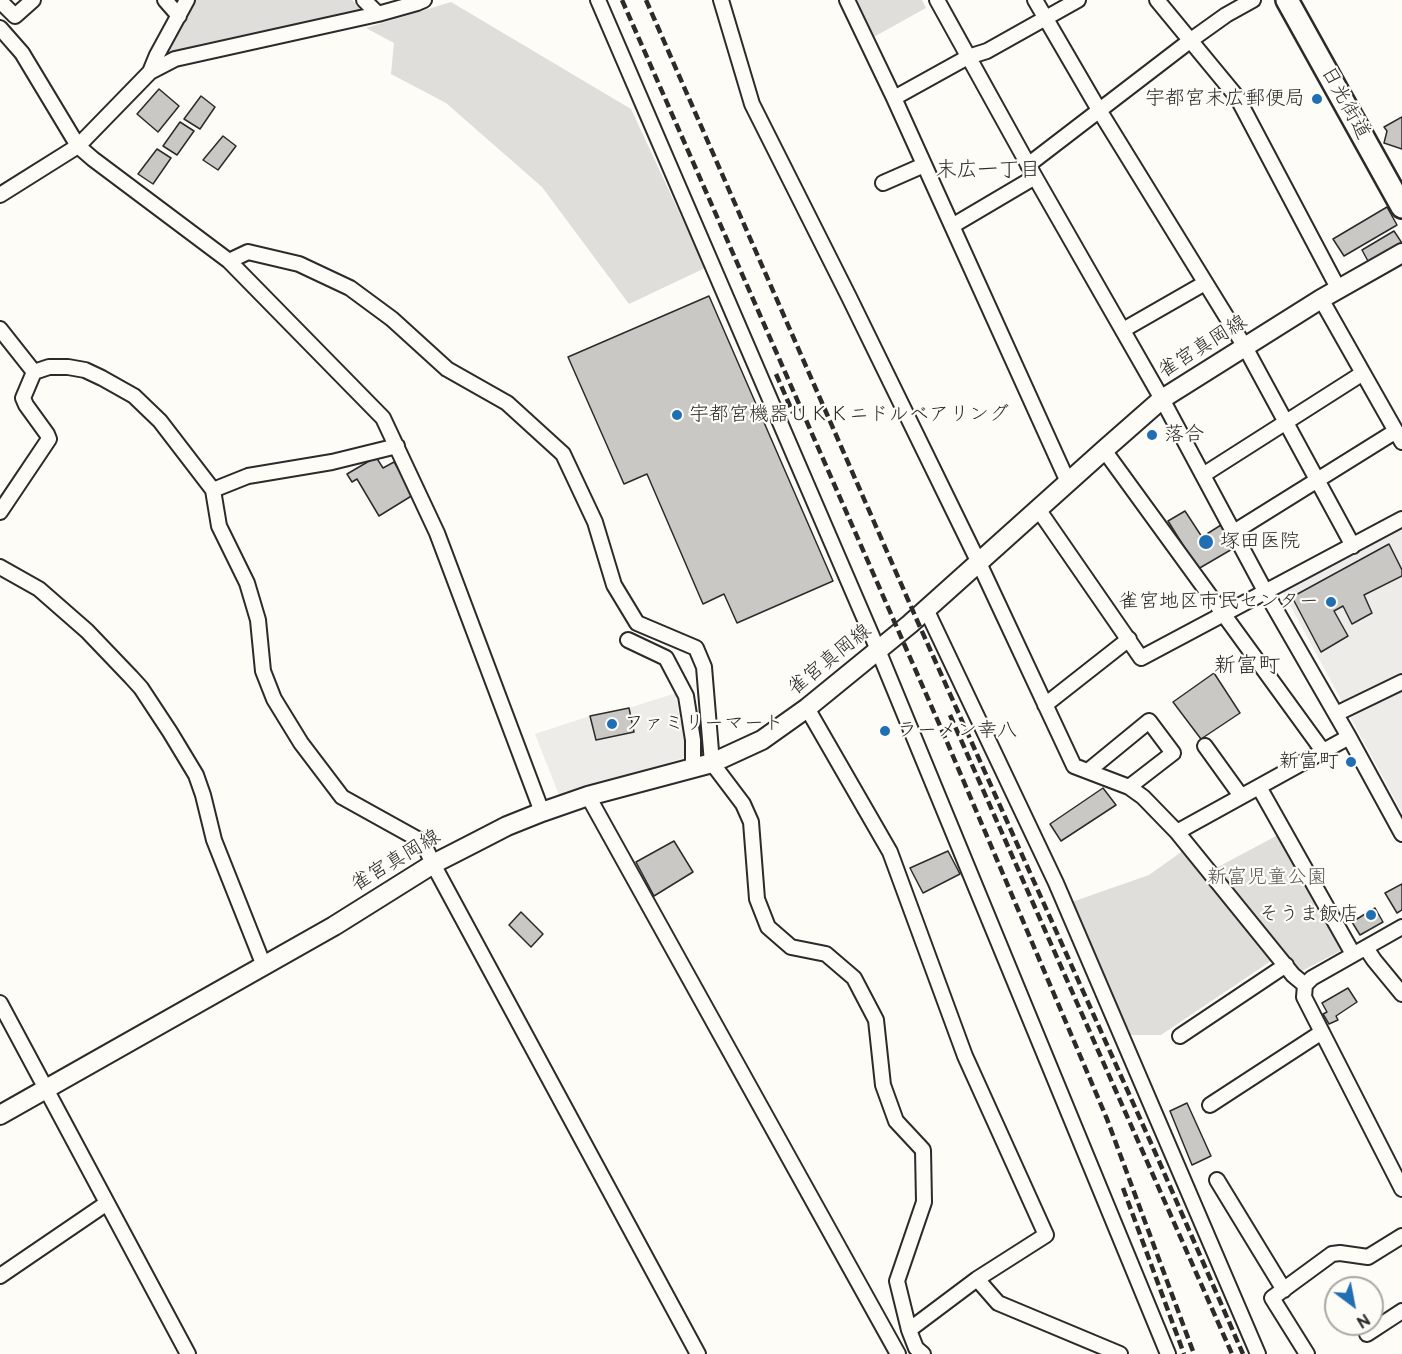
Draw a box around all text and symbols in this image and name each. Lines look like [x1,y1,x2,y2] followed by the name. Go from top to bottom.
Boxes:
[1315,62,1375,144] street label: 日光街道
[1145,87,1305,111] place label: 宇都宮末広郵便局
[1310,92,1324,106] marker: 宇都宮末広郵便局
[936,158,1040,184] district label: 末広一丁目
[1154,310,1252,384] street label: 雀宮真岡線
[689,403,1009,427] place label: 宇都宮機器ＵＫＫニドルベアリング
[670,408,684,422] marker: 宇都宮機器ＵＫＫニドルベアリング
[1164,423,1204,447] place label: 落合
[1145,428,1159,442] marker: 落合
[1220,530,1300,554] place label: 塚田医院
[1197,533,1215,551] marker: 塚田医院
[1119,590,1319,614] place label: 雀宮地区市民センター
[1324,595,1338,609] marker: 雀宮地区市民センター
[784,619,876,701] street label: 雀宮真岡線
[1214,653,1280,679] district label: 新富町
[624,712,784,736] place label: ファミリーマート
[605,717,619,731] marker: ファミリーマート
[897,719,1017,743] place label: ラーメン幸八
[878,724,892,738] marker: ラーメン幸八
[1279,750,1339,774] place label: 新富町
[1344,755,1358,769] marker: 新富町
[347,825,445,897] street label: 雀宮真岡線
[1207,866,1327,890] park label: 新富児童公園
[1259,903,1359,927] place label: そうま飯店
[1364,908,1378,922] marker: そうま飯店
[1324,1276,1384,1336] north arrow
[1353,1309,1373,1331] text: N

